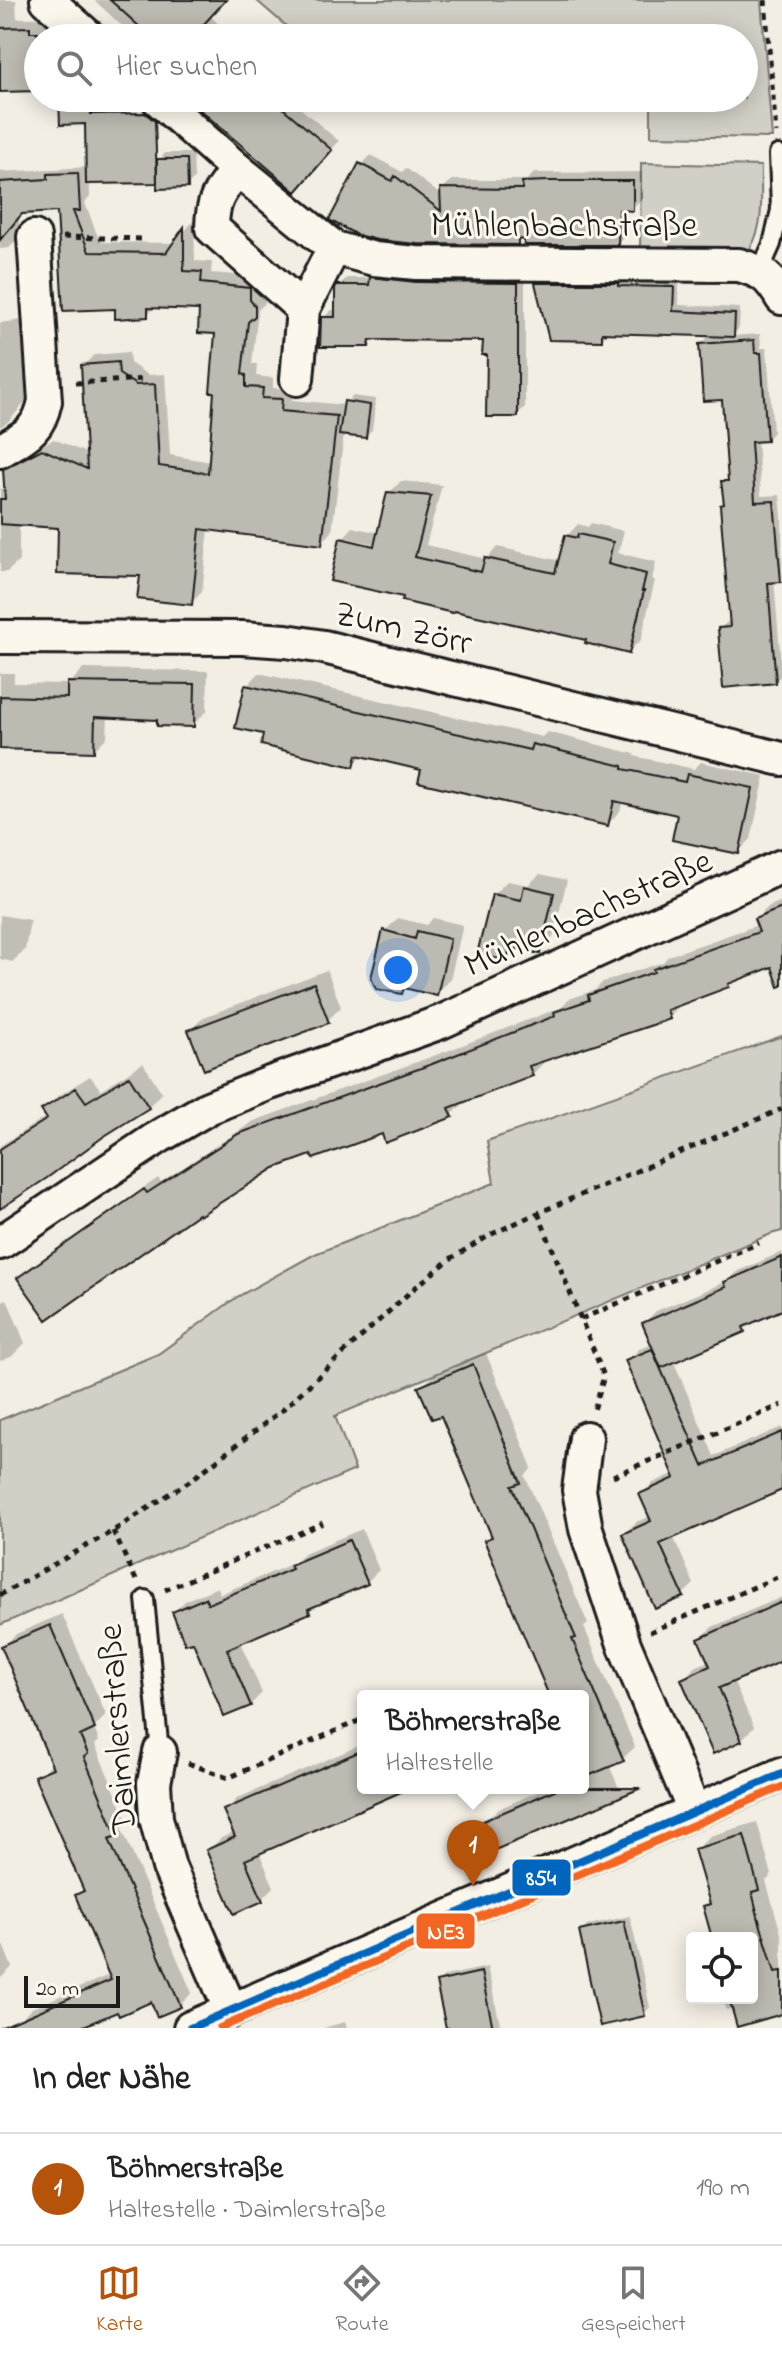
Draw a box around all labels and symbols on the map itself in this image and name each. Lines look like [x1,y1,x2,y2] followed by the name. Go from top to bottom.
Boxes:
[431,201,698,254] street label: Mühlenbachstraße
[329,589,478,672] street label: Zum Zörr
[456,836,722,994] street label: Mühlenbachstraße
[378,950,418,990] your location
[86,1621,153,1836] street label: Daimlerstraße
[447,1820,499,1886] pin: 1
[511,1858,572,1897] line badge: 854
[525,1864,557,1896] text: 854
[415,1912,476,1950] line badge: NE3
[427,1918,465,1950] text: NE3
[24,1972,120,2008] scale bar

